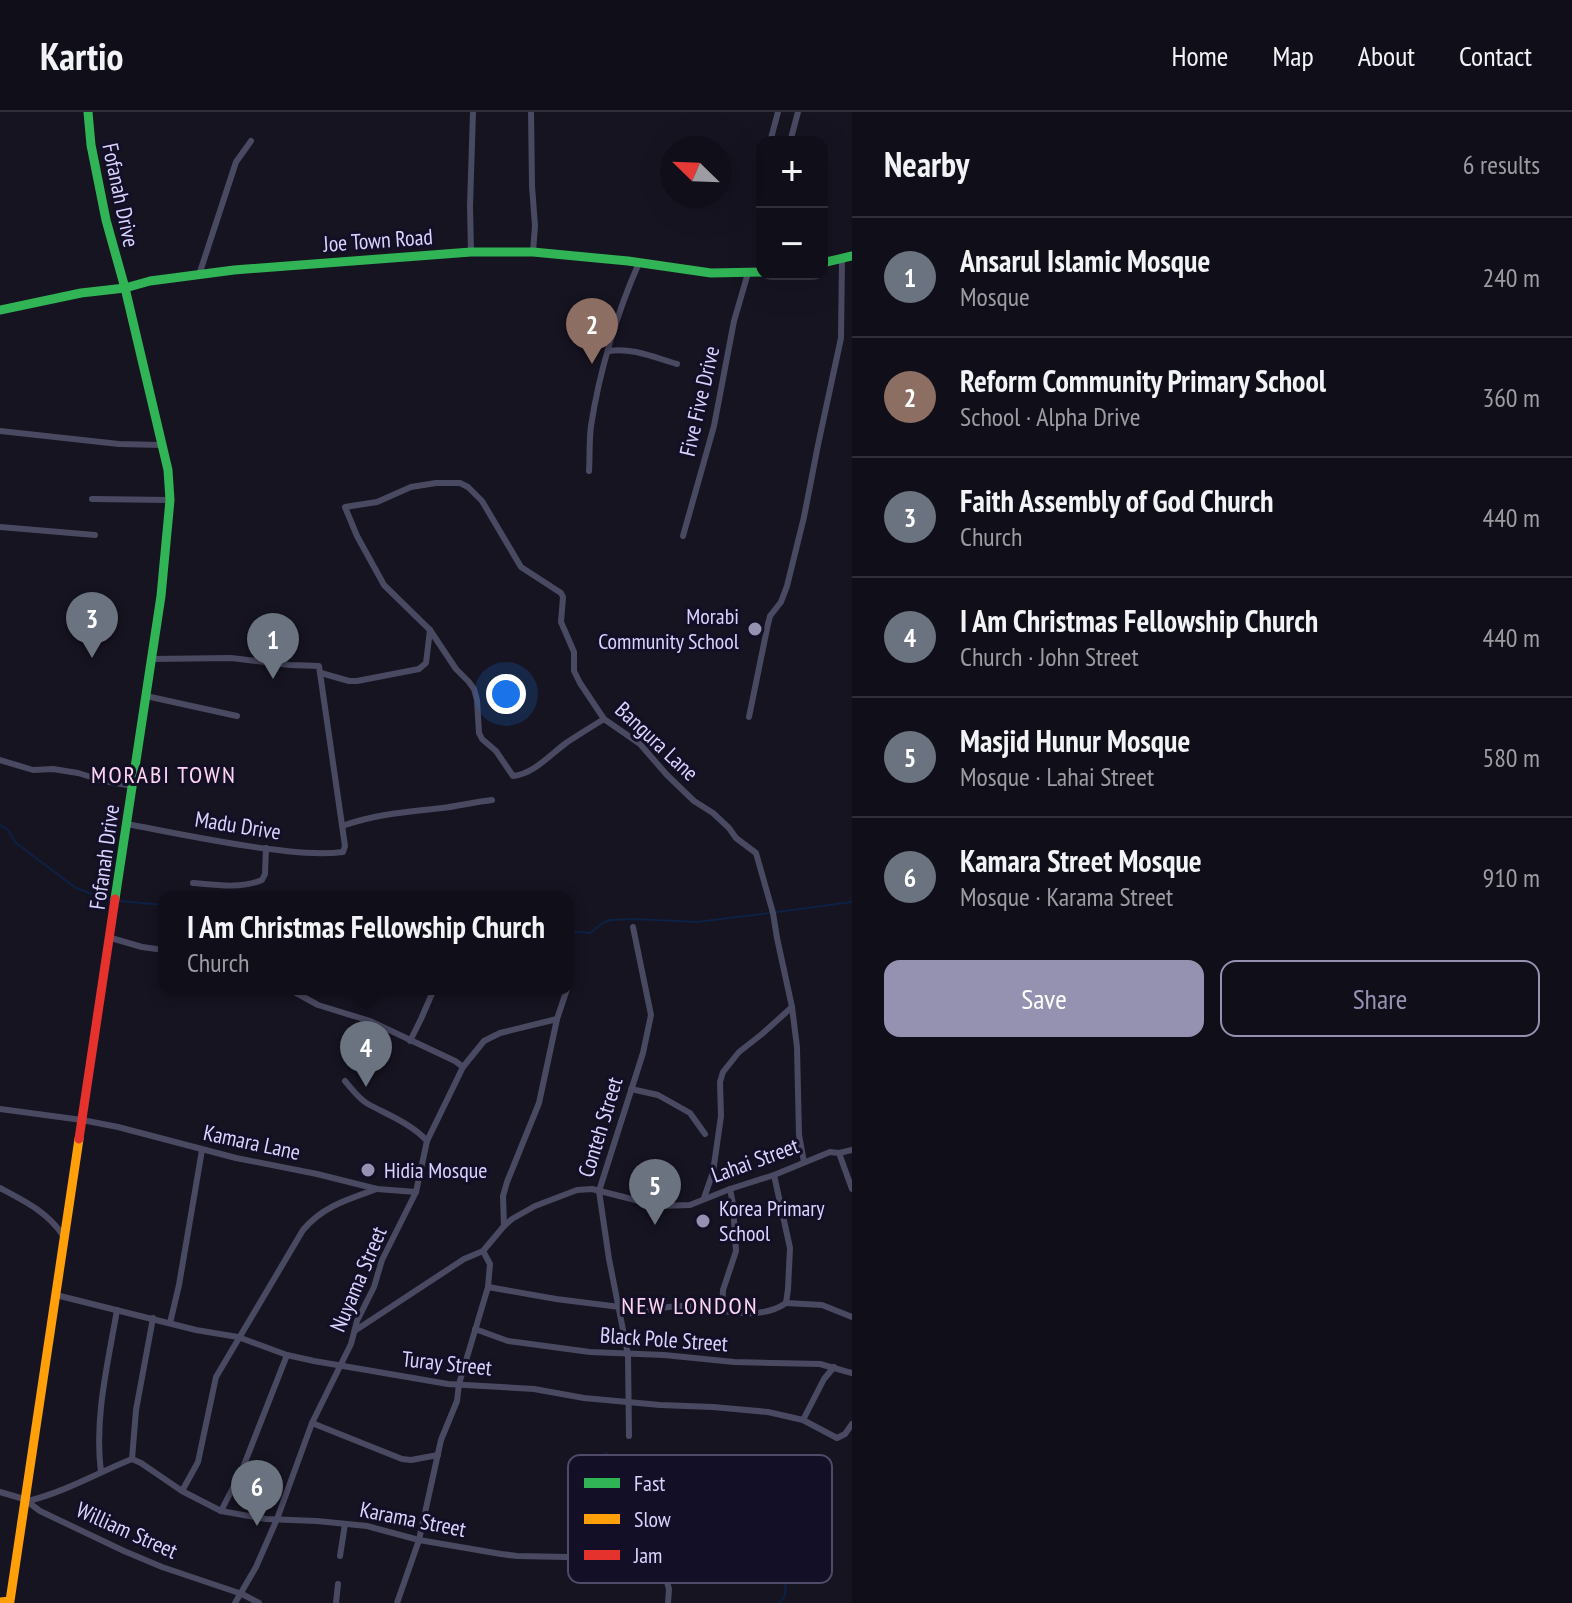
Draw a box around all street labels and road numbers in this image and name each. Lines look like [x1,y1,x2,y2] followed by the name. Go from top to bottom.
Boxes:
[96,140,146,250] street label: Fofanah Drive
[321,222,434,258] street label: Joe Town Road
[673,343,725,459] street label: Five Five Drive
[610,695,704,787] street label: Bangura Lane
[83,803,125,911] street label: Fofanah Drive
[193,804,283,846] street label: Madu Drive
[571,1073,629,1181] street label: Conteh Street
[201,1118,303,1166] street label: Kamara Lane
[707,1131,803,1189] street label: Lahai Street
[323,1222,393,1336] street label: Nuyama Street
[599,1321,729,1357] street label: Black Pole Street
[401,1344,493,1382] street label: Turay Street
[72,1495,182,1565] street label: William Street
[358,1495,468,1543] street label: Karama Street

